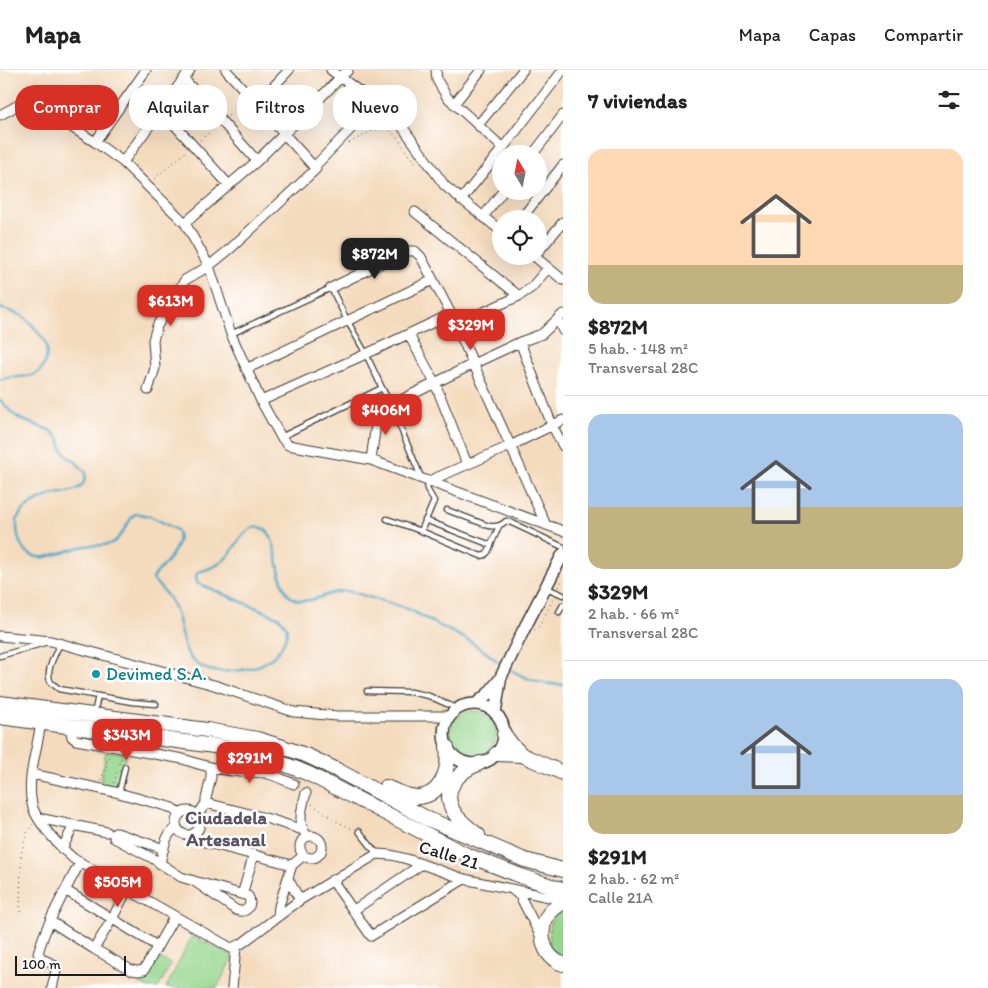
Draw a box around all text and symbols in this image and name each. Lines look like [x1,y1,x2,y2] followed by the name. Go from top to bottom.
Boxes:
[25,20,81,49] text: Mapa
[739,24,781,46] text: Mapa
[809,24,856,46] text: Capas
[884,24,963,46] text: Compartir
[15,85,119,130] chip: Comprar
[129,85,227,130] chip: Alquilar
[237,85,323,130] chip: Filtros
[333,85,417,130] chip: Nuevo
[935,86,963,114] icon: filters
[588,88,687,113] text: 7 viviendas
[492,145,548,200] north arrow
[492,145,547,265] map controls
[731,181,821,271] icon: home
[492,210,547,265] button: locate
[340,238,410,280] pin: $872M
[352,244,398,263] text: $872M
[136,284,206,327] pin: $613M
[148,291,194,310] text: $613M
[436,308,506,351] pin: $329M
[588,314,648,339] text: $872M
[448,315,494,334] text: $329M
[588,339,688,358] text: 5 hab. · 148 m²
[588,358,698,377] text: Transversal 28C
[351,394,421,436] pin: $406M
[362,400,410,419] text: $406M
[731,447,821,537] icon: home
[588,579,649,604] text: $329M
[588,604,679,623] text: 2 hab. · 66 m²
[588,623,698,642] text: Transversal 28C
[106,663,207,685] place label: Devimed S.A.
[90,668,102,680] marker: Devimed S.A.
[731,712,821,802] icon: home
[92,718,162,761] pin: $343M
[103,725,151,744] text: $343M
[215,742,285,784] pin: $291M
[228,748,272,767] text: $291M
[185,806,268,851] district label: Ciudadela Artesanal
[416,835,482,875] street label: Calle 21
[588,844,647,869] text: $291M
[83,866,153,908] pin: $505M
[588,869,679,888] text: 2 hab. · 62 m²
[94,872,142,891] text: $505M
[588,888,653,907] text: Calle 21A
[15,953,126,976] scale bar
[22,956,61,973] text: 100 m

